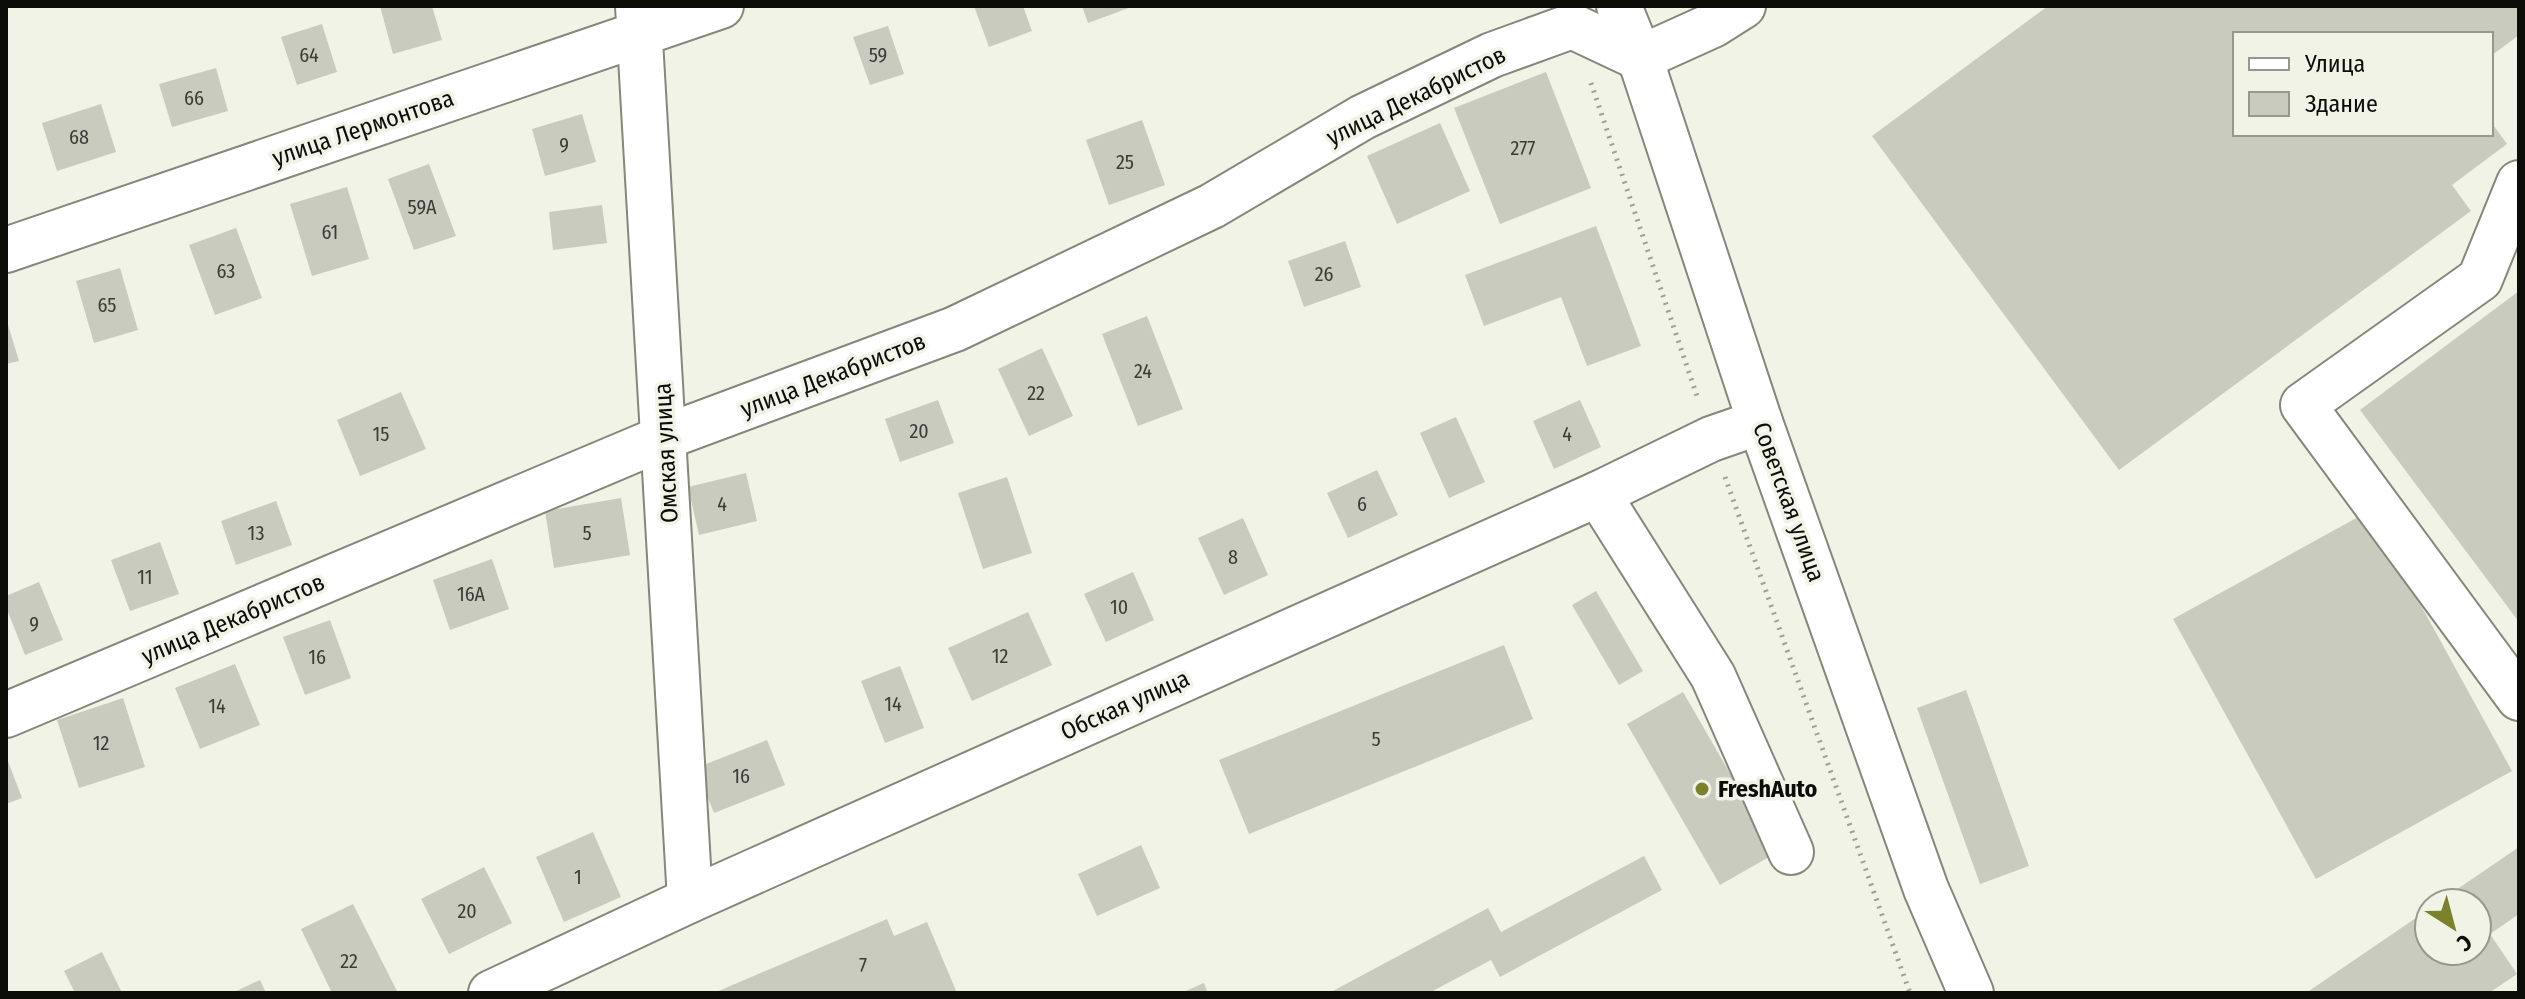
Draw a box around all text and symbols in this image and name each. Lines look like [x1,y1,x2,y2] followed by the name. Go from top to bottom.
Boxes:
[2233,32,2493,136] legend
[1322,40,1510,152] street label: улица Декабристов
[299,43,319,67] house number: 64
[869,43,887,67] house number: 59
[2304,50,2365,78] text: Улица
[269,84,457,172] street label: улица Лермонтова
[184,86,204,110] house number: 66
[2305,90,2378,118] text: Здание
[69,125,89,149] house number: 68
[559,133,569,157] house number: 9
[1511,136,1535,160] house number: 277
[1116,150,1134,174] house number: 25
[408,195,437,219] house number: 59А
[322,220,338,244] house number: 61
[217,259,235,283] house number: 63
[1315,262,1333,286] house number: 26
[98,293,117,317] house number: 65
[737,327,929,423] street label: улица Декабристов
[1134,359,1152,383] house number: 24
[1027,381,1045,405] house number: 22
[648,382,684,524] street label: Омская улица
[909,419,929,443] house number: 20
[1747,419,1831,585] street label: Советская улица
[373,422,389,446] house number: 15
[1562,422,1572,446] house number: 4
[717,492,727,516] house number: 4
[1357,492,1367,516] house number: 6
[248,521,264,545] house number: 13
[582,521,592,545] house number: 5
[1228,545,1238,569] house number: 8
[137,565,153,589] house number: 11
[137,568,329,670] street label: улица Декабристов
[457,582,486,606] house number: 16А
[1110,595,1128,619] house number: 10
[29,612,39,636] house number: 9
[992,644,1008,668] house number: 12
[308,645,326,669] house number: 16
[1056,664,1194,746] street label: Обская улица
[884,692,902,716] house number: 14
[208,694,226,718] house number: 14
[1371,727,1381,751] house number: 5
[93,731,109,755] house number: 12
[732,764,750,788] house number: 16
[1718,775,1818,803] place label: FreshAuto
[1693,780,1711,798] marker: FreshAuto
[574,865,582,889] house number: 1
[2413,887,2493,967] north arrow
[457,899,477,923] house number: 20
[2451,928,2477,957] text: С
[340,949,358,973] house number: 22
[859,953,867,977] house number: 7

